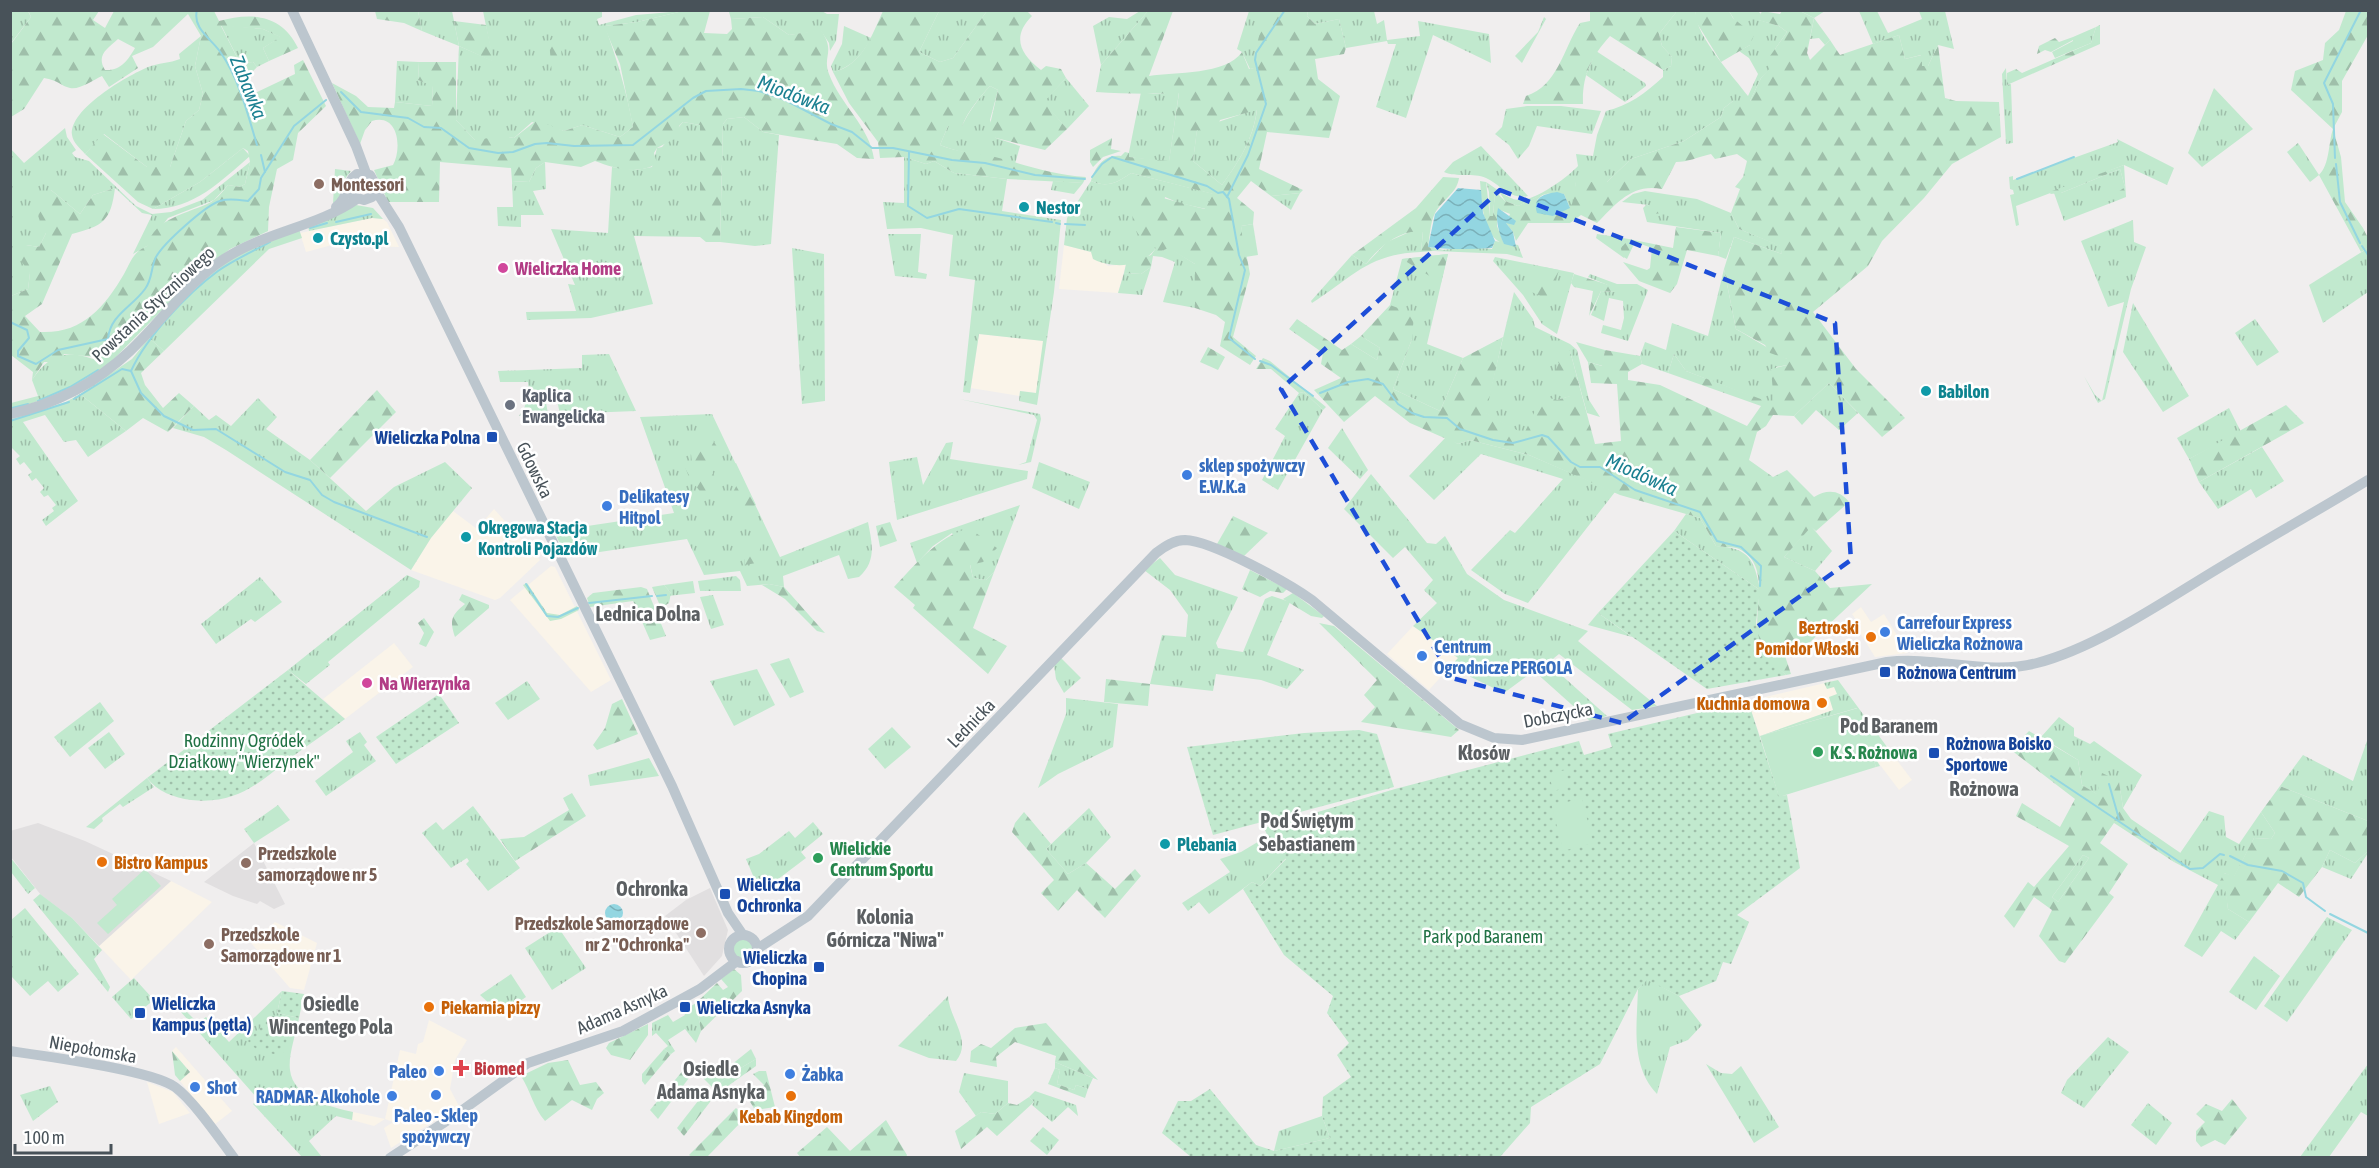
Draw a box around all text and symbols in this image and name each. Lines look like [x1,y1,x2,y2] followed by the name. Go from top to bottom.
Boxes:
[226,52,272,122] water label: Zabawka
[755,70,833,118] water label: Miodówka
[331,174,404,195] place label: Montessori
[312,177,326,191] marker: Montessori
[1036,197,1081,218] place label: Nestor
[1017,200,1031,214] marker: Nestor
[330,228,389,249] place label: Czysto.pl
[311,231,325,245] marker: Czysto.pl
[87,242,219,366] street label: Powstania Styczniowego
[514,258,621,279] place label: Wieliczka Home
[496,261,510,275] marker: Wieliczka Home
[1938,381,1990,402] place label: Babilon
[1919,384,1933,398] marker: Babilon
[522,385,605,427] place label: Kaplica Ewangelicka
[503,398,517,412] marker: Kaplica Ewangelicka
[374,427,480,448] place label: Wieliczka Polna
[485,430,499,444] marker: Wieliczka Polna
[512,439,558,501] street label: Gdowska
[1603,448,1681,500] water label: Miodówka
[1199,455,1306,497] place label: sklep spożywczy E.W.K.a
[1180,468,1194,482] marker: sklep spożywczy E.W.K.a
[619,486,690,528] place label: Delikatesy Hitpol
[600,499,614,513] marker: Delikatesy Hitpol
[478,517,598,559] place label: Okręgowa Stacja Kontroli Pojazdów
[459,530,473,544] marker: Okręgowa Stacja Kontroli Pojazdów
[596,602,700,625] district label: Lednica Dolna
[1896,612,2023,654] place label: Carrefour Express Wieliczka Rożnowa
[1756,617,1859,659] place label: Beztroski Pomidor Włoski
[1878,625,1892,639] marker: Carrefour Express Wieliczka Rożnowa
[1864,630,1878,644] marker: Beztroski Pomidor Włoski
[1434,636,1572,678] place label: Centrum Ogrodnicze PERGOLA
[1415,649,1429,663] marker: Centrum Ogrodnicze PERGOLA
[1897,662,2016,683] place label: Rożnowa Centrum
[1878,665,1892,679] marker: Rożnowa Centrum
[379,673,470,694] place label: Na Wierzynka
[360,676,374,690] marker: Na Wierzynka
[1696,693,1810,714] place label: Kuchnia domowa
[943,694,999,752] street label: Lednicka
[1815,696,1829,710] marker: Kuchnia domowa
[1521,698,1595,732] street label: Dobczycka
[1840,714,1938,737] district label: Pod Baranem
[168,730,320,772] park label: Rodzinny Ogródek Działkowy "Wierzynek"
[1946,733,2052,775] place label: Rożnowa Boisko Sportowe
[1458,741,1510,764] district label: Kłosów
[1830,742,1917,763] place label: K. S. Rożnowa
[1811,745,1825,759] marker: K. S. Rożnowa
[1927,746,1941,760] marker: Rożnowa Boisko Sportowe
[1949,776,2019,800] district label: Rożnowa
[1259,809,1355,855] district label: Pod Świętym Sebastianem
[1177,834,1237,855] place label: Plebania
[1158,837,1172,851] marker: Plebania
[829,838,933,880] place label: Wielickie Centrum Sportu
[258,843,377,885] place label: Przedszkole samorządowe nr 5
[811,851,825,865] marker: Wielickie Centrum Sportu
[114,852,208,873] place label: Bistro Kampus
[95,855,109,869] marker: Bistro Kampus
[239,856,253,870] marker: Przedszkole samorządowe nr 5
[736,874,802,916] place label: Wieliczka Ochronka
[616,877,688,900] district label: Ochronka
[718,887,732,901] marker: Wieliczka Ochronka
[826,905,944,951] district label: Kolonia Górnicza "Niwa"
[515,913,689,955] place label: Przedszkole Samorządowe nr 2 "Ochronka"
[221,924,342,966] place label: Przedszkole Samorządowe nr 1
[694,926,708,940] marker: Przedszkole Samorządowe nr 2 "Ochronka"
[1423,926,1543,947] park label: Park pod Baranem
[202,937,216,951] marker: Przedszkole Samorządowe nr 1
[742,947,807,989] place label: Wieliczka Chopina
[812,960,826,974] marker: Wieliczka Chopina
[573,980,671,1038] street label: Adama Asnyka
[268,992,393,1038] district label: Osiedle Wincentego Pola
[151,993,252,1035] place label: Wieliczka Kampus (pętla)
[441,997,541,1018] place label: Piekarnia pizzy
[696,997,811,1018] place label: Wieliczka Asnyka
[422,1000,436,1014] marker: Piekarnia pizzy
[678,1000,692,1014] marker: Wieliczka Asnyka
[133,1006,147,1020] marker: Wieliczka Kampus (pętla)
[48,1031,138,1067] street label: Niepołomska
[656,1057,765,1103] district label: Osiedle Adama Asnyka
[474,1058,525,1079] place label: Biomed
[452,1059,470,1077] marker: Biomed
[389,1061,427,1082] place label: Paleo
[432,1064,446,1078] marker: Paleo
[802,1064,843,1085] place label: Żabka
[783,1067,797,1081] marker: Żabka
[207,1077,238,1098] place label: Shot
[188,1080,202,1094] marker: Shot
[256,1086,380,1107] place label: RADMAR- Alkohole
[429,1088,443,1102] marker: Paleo - Sklep spożywczy
[385,1089,399,1103] marker: RADMAR- Alkohole
[784,1089,798,1103] marker: Kebab Kingdom
[394,1105,478,1147] place label: Paleo - Sklep spożywczy
[739,1106,843,1127] place label: Kebab Kingdom
[15,1117,111,1155] scale bar
[24,1127,65,1148] text: 100 m

